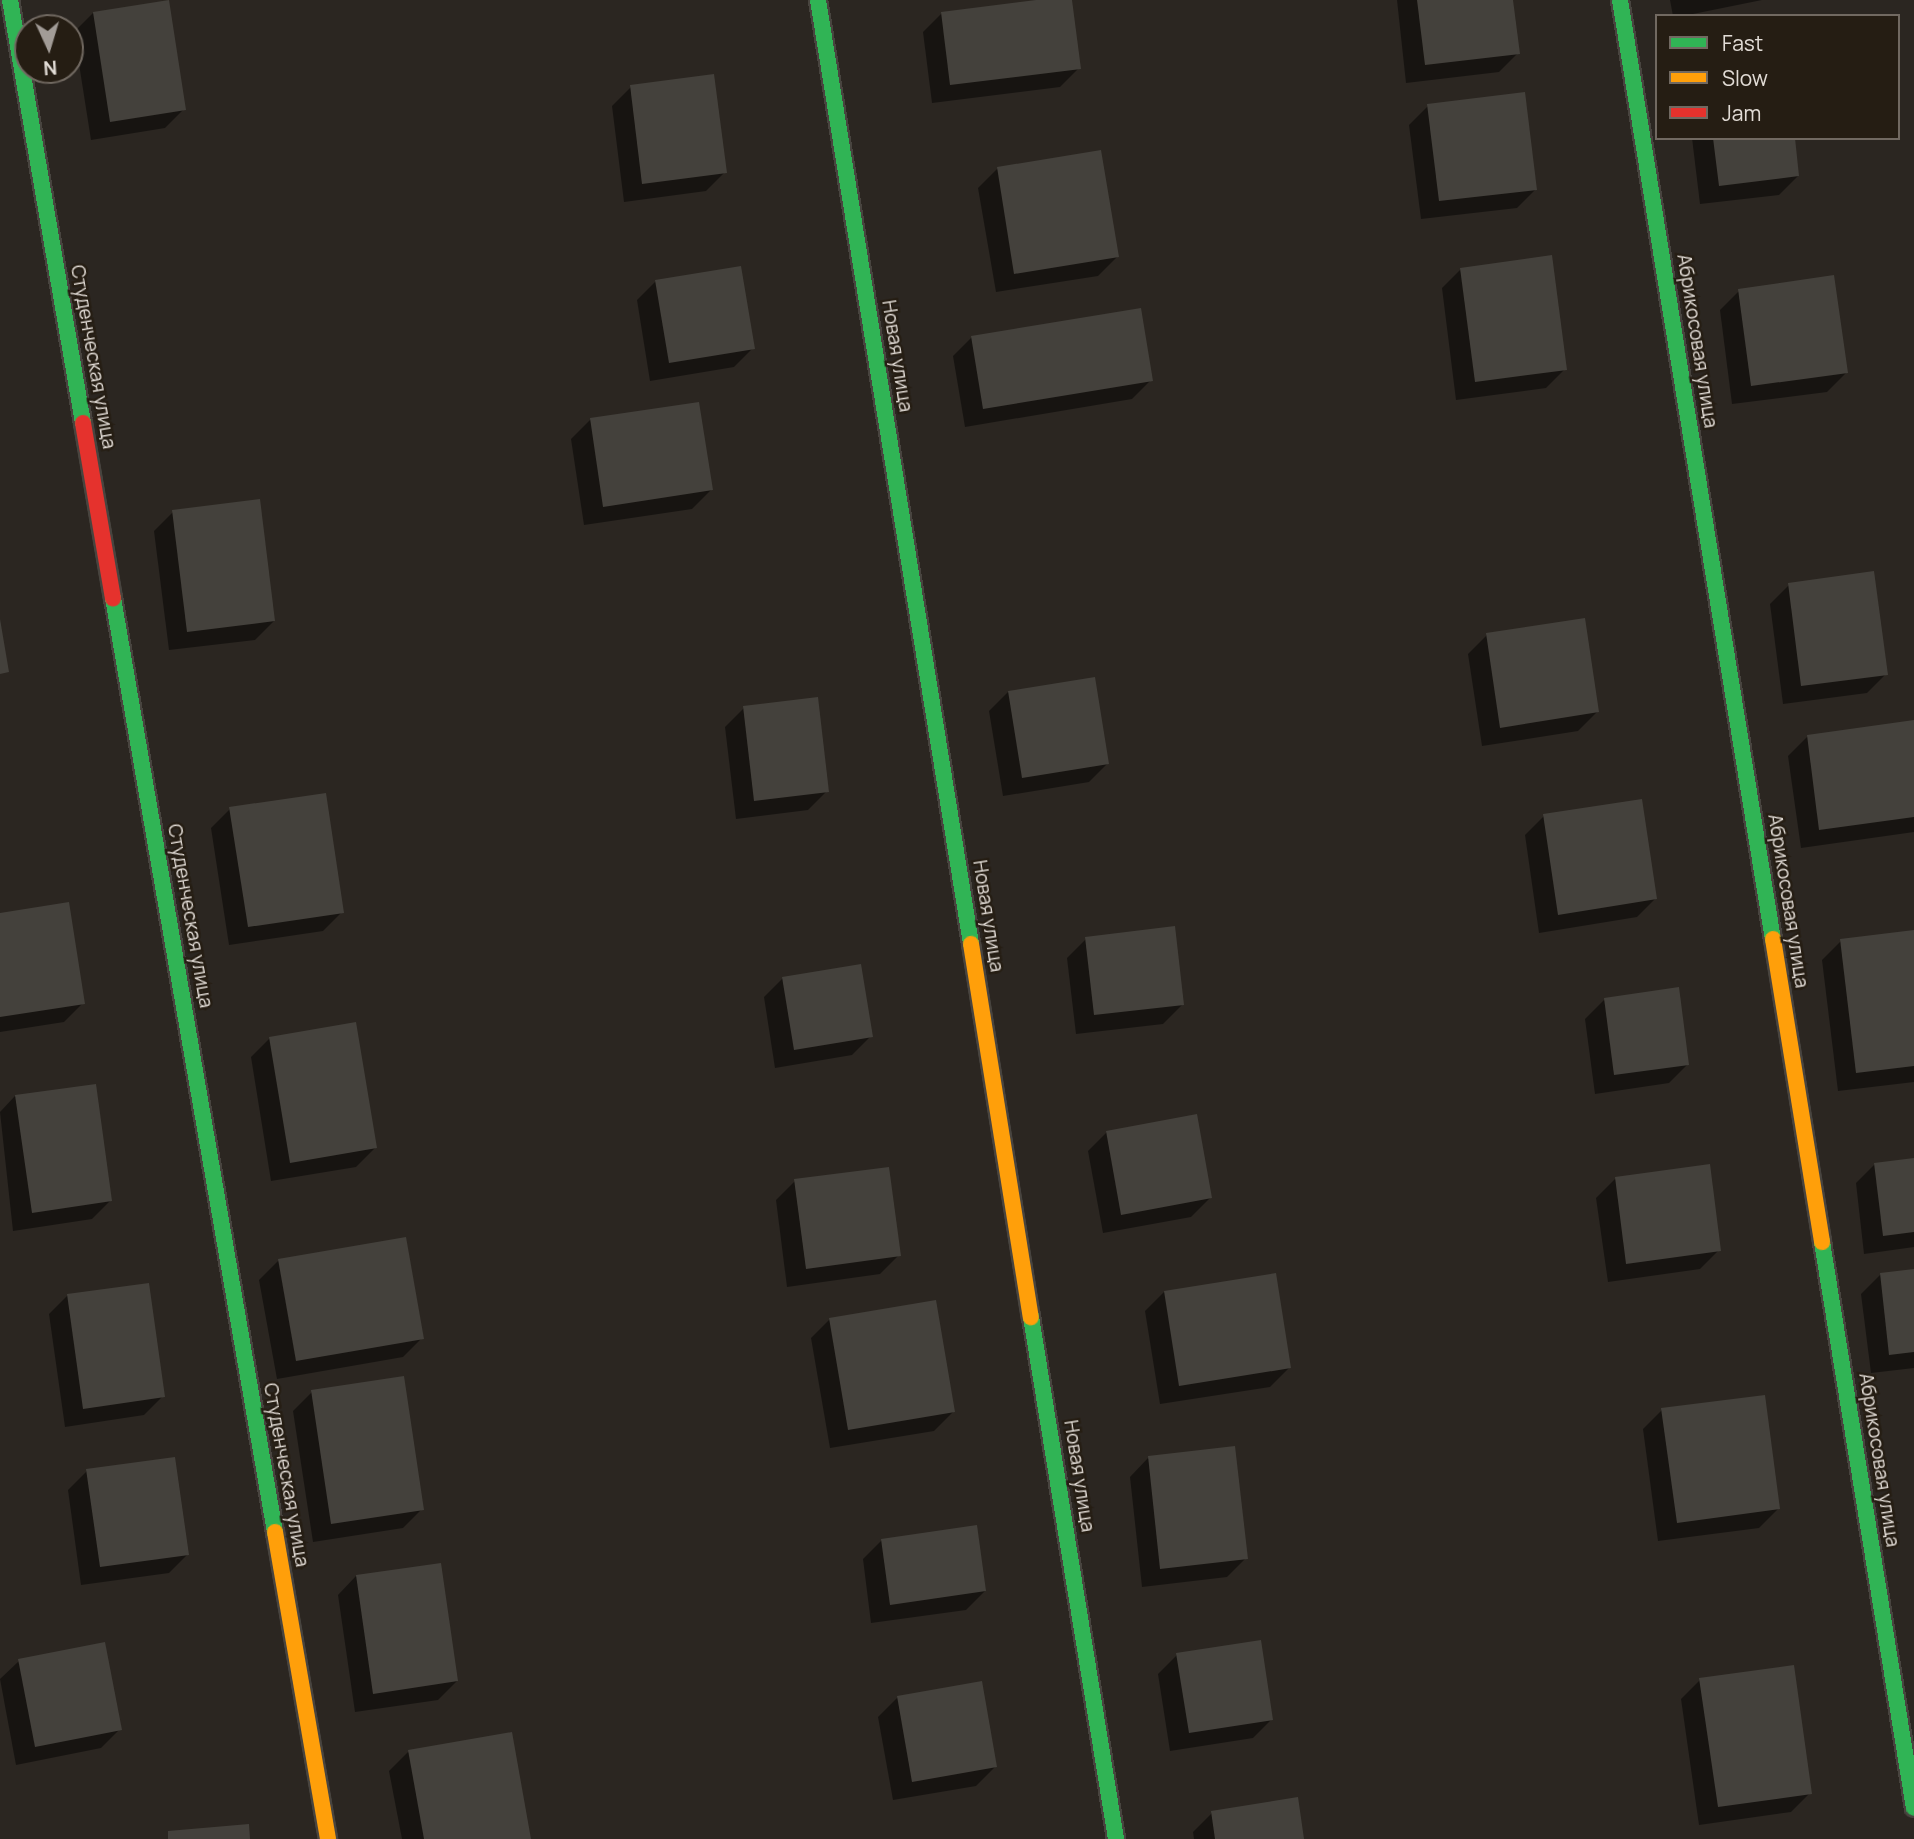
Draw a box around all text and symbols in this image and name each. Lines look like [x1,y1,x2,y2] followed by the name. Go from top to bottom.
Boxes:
[14,14,84,84] north arrow
[1655,14,1900,140] legend
[1722,29,1763,57] text: Fast
[43,55,58,81] text: N
[1722,64,1768,92] text: Slow
[1722,99,1761,127] text: Jam
[1672,252,1722,430] street label: Абрикосовая улица
[66,263,120,451] street label: Студенческая улица
[877,298,917,414] street label: Новая улица
[1763,812,1813,990] street label: Абрикосовая улица
[163,822,217,1010] street label: Студенческая улица
[968,858,1008,974] street label: Новая улица
[1854,1371,1904,1549] street label: Абрикосовая улица
[259,1381,313,1569] street label: Студенческая улица
[1059,1418,1099,1534] street label: Новая улица

